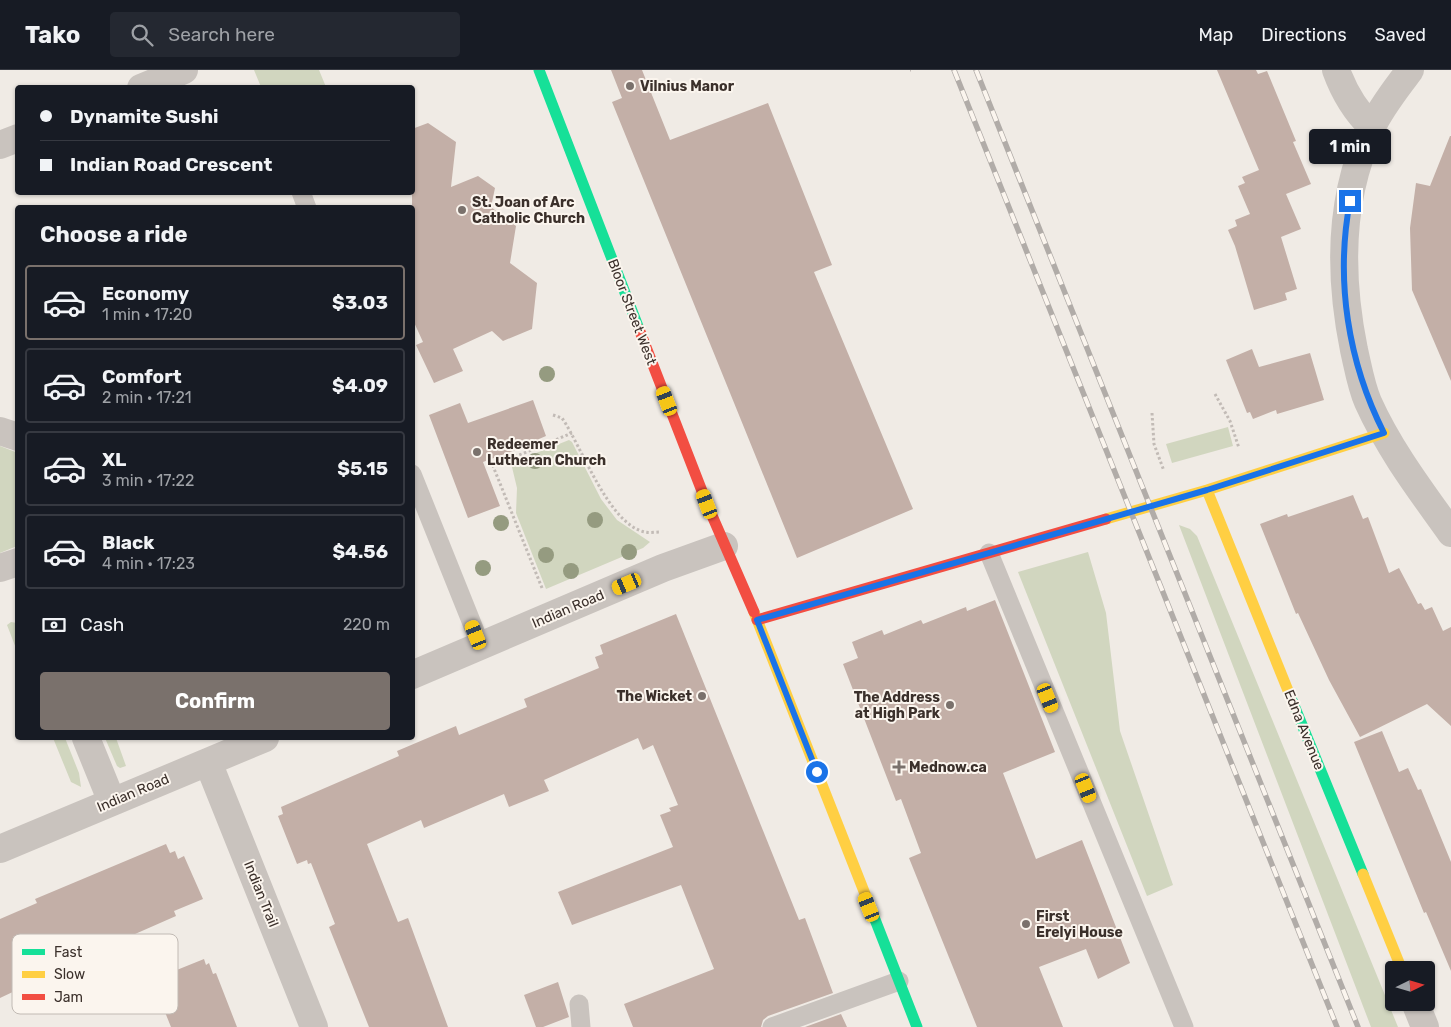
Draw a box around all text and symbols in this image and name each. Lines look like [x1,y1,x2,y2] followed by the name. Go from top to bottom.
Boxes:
[110,12,460,57] search box
[25,21,80,49] text: Tako
[128,21,156,49] icon: search
[168,23,275,46] text: Search here
[1198,24,1233,46] text: Map
[1261,24,1347,46] text: Directions
[1375,24,1426,46] text: Saved
[640,78,735,95] place label: Vilnius Manor
[624,80,636,92] marker: Vilnius Manor
[70,105,219,128] text: Dynamite Sushi
[1309,128,1391,164] callout: 1 min
[1330,137,1370,156] text: 1 min
[70,153,272,176] text: Indian Road Crescent
[1339,190,1361,212] route end
[472,194,585,227] place label: St. Joan of Arc Catholic Church
[456,204,468,216] marker: St. Joan of Arc Catholic Church
[40,221,187,248] text: Choose a ride
[604,257,660,368] street label: Bloor Street West
[42,280,87,325] icon: car
[102,282,189,305] text: Economy
[332,291,388,314] text: $3.03
[102,305,192,324] text: 1 min · 17:20
[42,363,87,408] icon: car
[102,365,182,388] text: Comfort
[332,374,388,397] text: $4.09
[654,384,679,418] car
[102,388,192,407] text: 2 min · 17:21
[487,436,606,469] place label: Redeemer Lutheran Church
[42,446,87,491] icon: car
[471,446,483,458] marker: Redeemer Lutheran Church
[102,448,126,471] text: XL
[337,457,388,480] text: $5.15
[102,471,194,490] text: 3 min · 17:22
[694,487,719,521] car
[42,529,87,574] icon: car
[102,531,154,554] text: Black
[332,540,388,563] text: $4.56
[102,554,195,573] text: 4 min · 17:23
[610,571,643,597] car
[529,586,607,632] street label: Indian Road
[40,611,68,639] icon: cash
[80,613,124,636] text: Cash
[343,615,390,634] text: 220 m
[463,618,488,652] car
[40,672,390,730] button: Confirm
[1035,681,1060,715] car
[1280,687,1328,773] street label: Edna Avenue
[617,688,692,705] place label: The Wicket
[854,689,941,722] place label: The Address at High Park
[696,690,708,702] marker: The Wicket
[944,699,956,711] marker: The Address at High Park
[909,759,987,776] place label: Mednow.ca
[806,761,828,783] route start
[893,761,905,773] marker: Mednow.ca
[94,770,172,816] street label: Indian Road
[1073,771,1098,805] car
[240,858,282,930] street label: Indian Trail
[856,890,881,924] car
[1036,908,1123,941] place label: First Erelyi House
[1020,918,1032,930] marker: First Erelyi House
[12,934,178,1014] legend
[54,944,83,961] text: Fast
[1385,961,1435,1011] north arrow
[1385,961,1435,1011] map controls
[54,966,85,983] text: Slow
[54,989,83,1006] text: Jam

